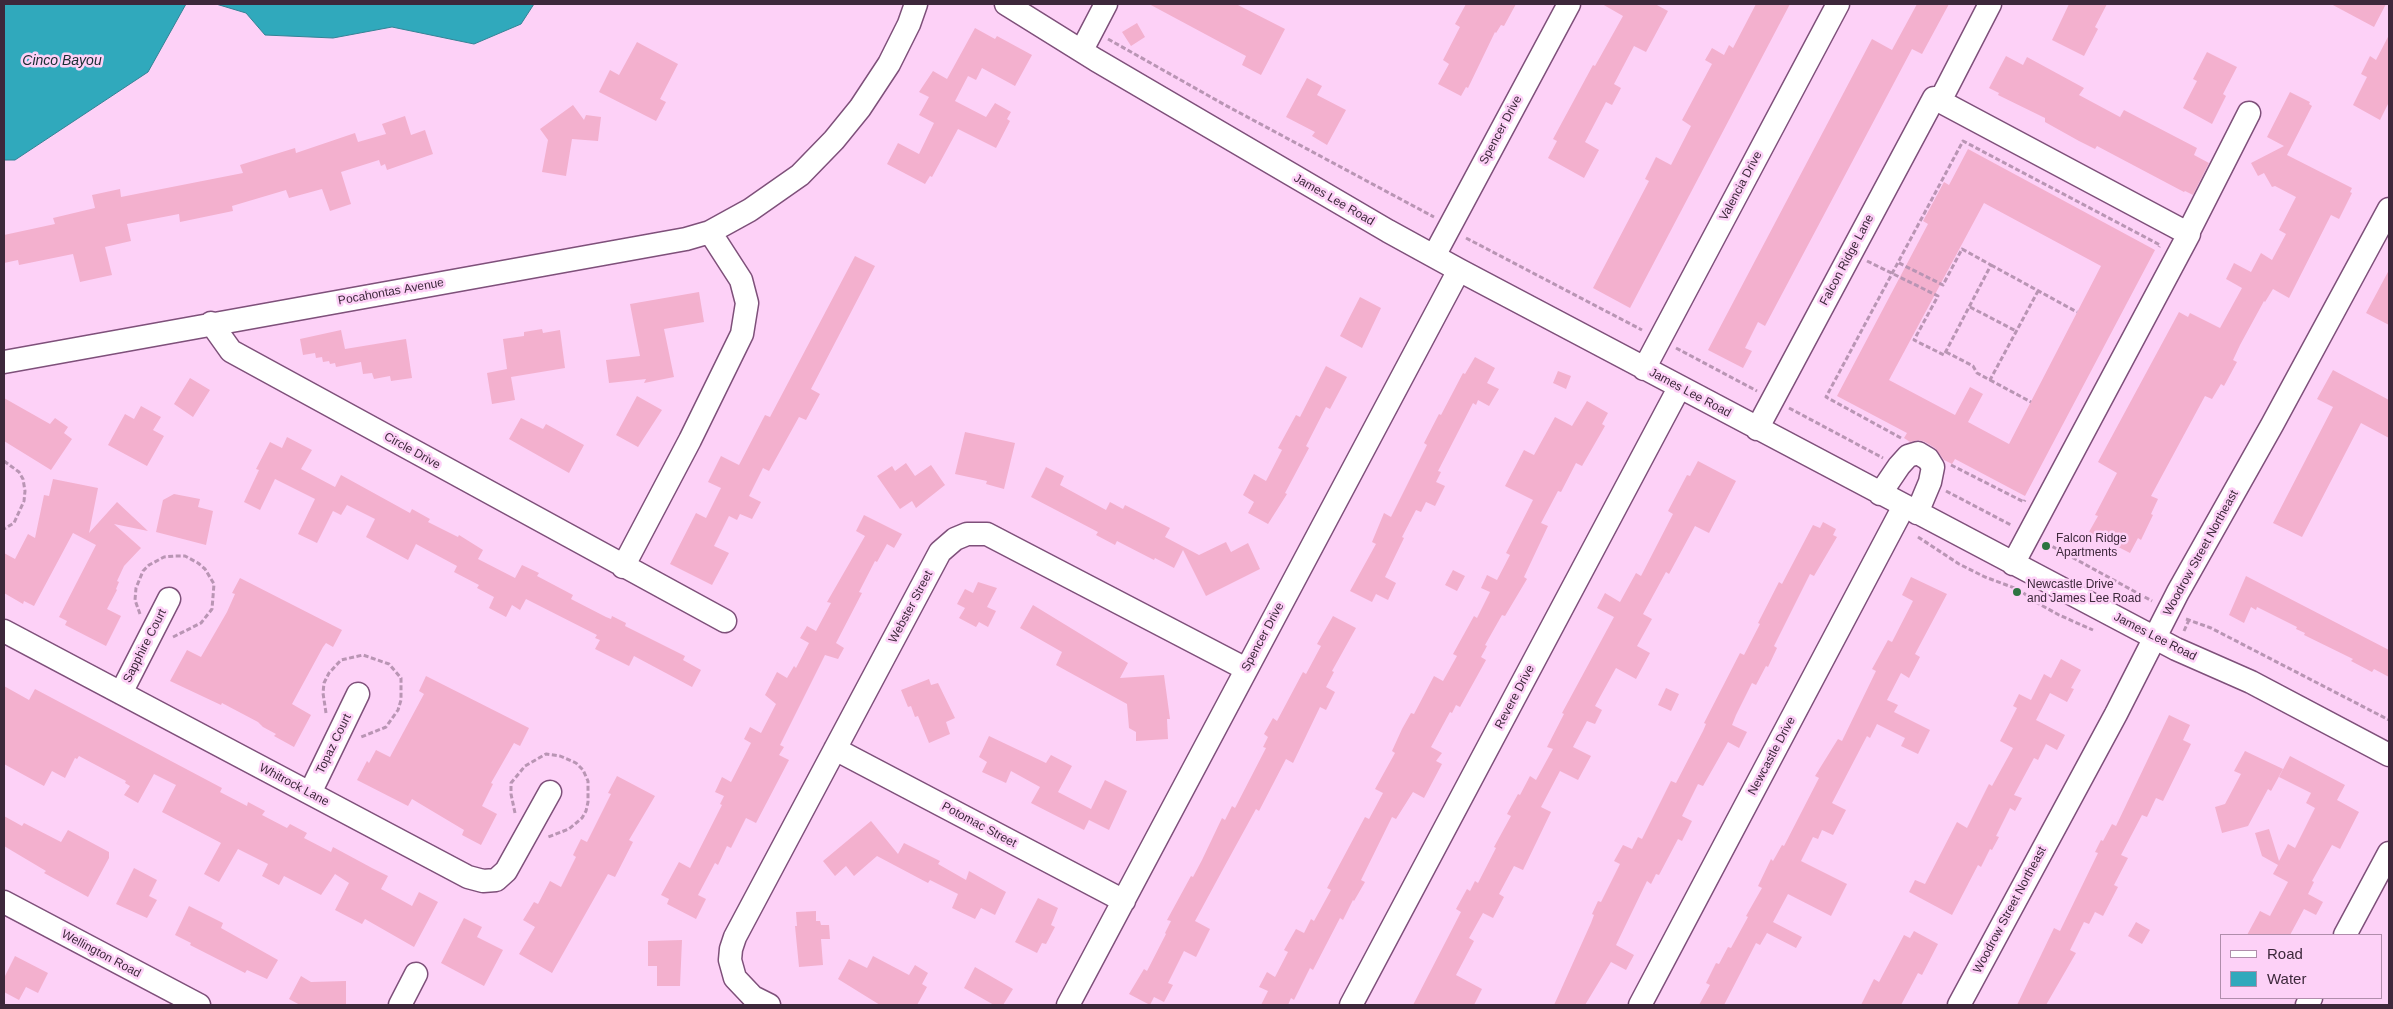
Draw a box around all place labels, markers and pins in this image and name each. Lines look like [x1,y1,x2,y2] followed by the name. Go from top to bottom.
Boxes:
[2056,532,2127,560] place label: Falcon Ridge Apartments
[2040,540,2052,552] marker: Falcon Ridge Apartments
[2027,578,2141,606] place label: Newcastle Drive and James Lee Road
[2011,586,2023,598] marker: Newcastle Drive and James Lee Road

